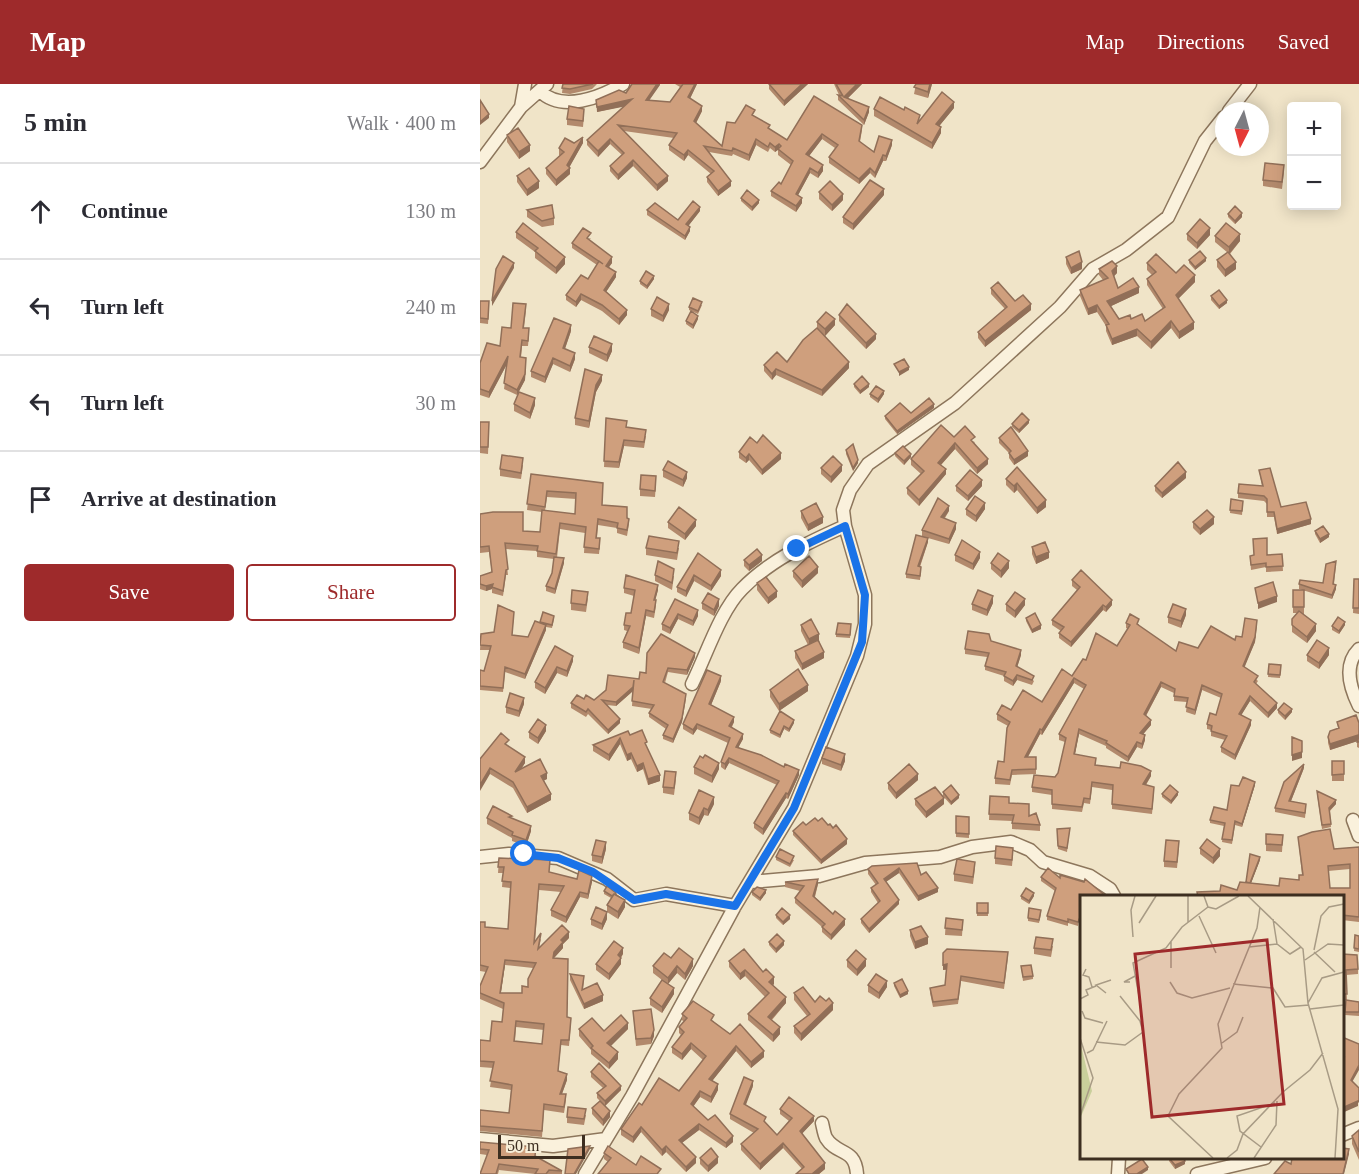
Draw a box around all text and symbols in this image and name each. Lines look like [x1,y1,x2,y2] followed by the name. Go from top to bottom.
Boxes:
[30,26,86,57] text: Map
[1086,30,1124,54] text: Map
[1157,30,1245,54] text: Directions
[1278,30,1329,54] text: Saved
[1215,102,1269,156] north arrow
[1287,102,1341,210] map controls
[1287,102,1341,156] button: +
[24,108,87,137] text: 5 min
[347,112,456,134] text: Walk · 400 m
[1287,156,1341,210] button: −
[24,195,57,228] icon: ahead
[81,198,168,223] text: Continue
[405,200,456,222] text: 130 m
[24,291,57,324] icon: left
[81,294,164,319] text: Turn left
[405,296,456,318] text: 240 m
[24,387,57,420] icon: left
[81,390,164,415] text: Turn left
[415,392,456,414] text: 30 m
[24,483,57,516] icon: arrive
[81,486,277,511] text: Arrive at destination
[783,535,809,561] route end
[24,564,234,621] button: Save
[246,564,456,621] button: Share
[510,840,536,866] route start
[1080,895,1344,1159] inset map
[498,1132,585,1160] scale bar
[507,1137,539,1154] text: 50 m

